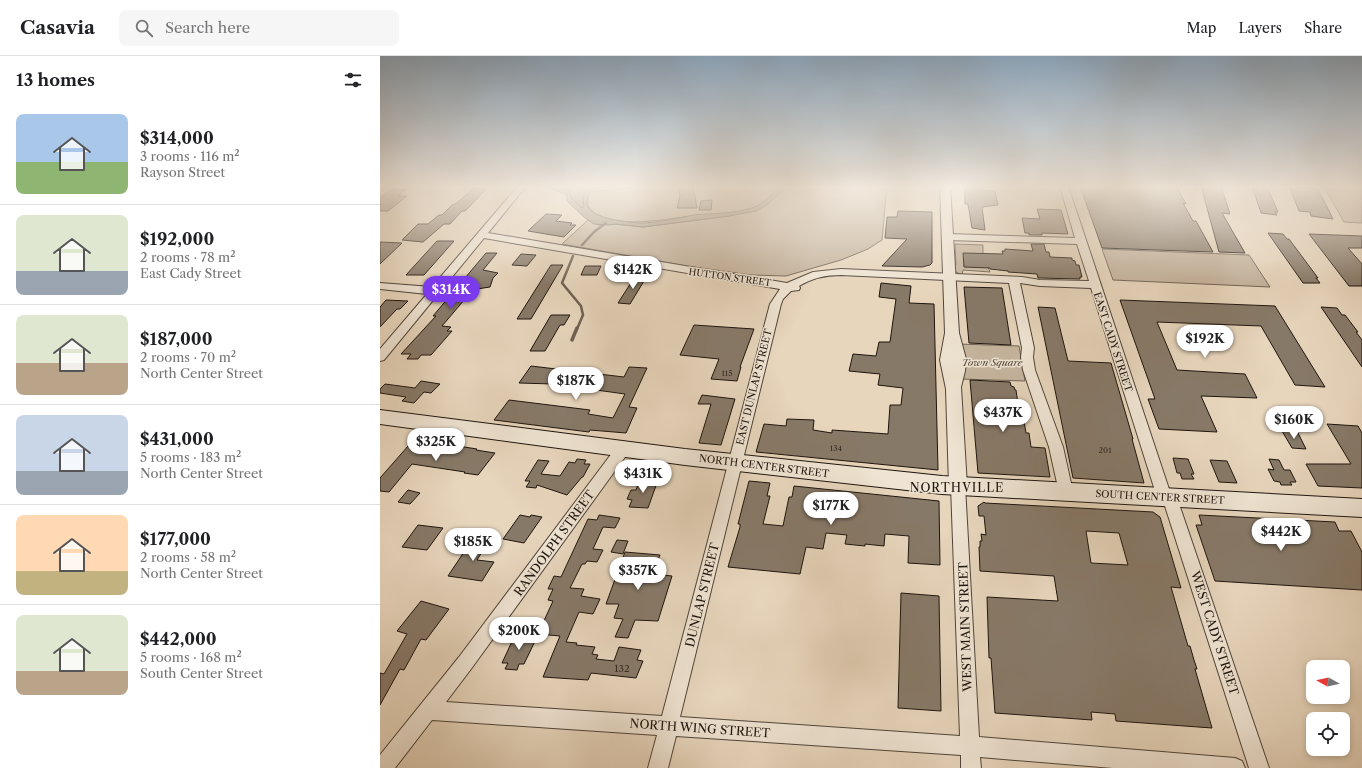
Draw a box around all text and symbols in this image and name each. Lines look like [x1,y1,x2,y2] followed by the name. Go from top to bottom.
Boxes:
[119,10,399,46] search box
[20,16,95,39] text: Casavia
[133,17,155,39] icon: search
[165,18,250,37] text: Search here
[1186,19,1216,37] text: Map
[1238,19,1282,37] text: Layers
[1304,19,1342,37] text: Share
[342,69,364,91] icon: filters
[16,70,95,90] text: 13 homes
[140,128,214,148] text: $314,000
[48,130,96,178] icon: home
[140,148,240,164] text: 3 rooms · 116 m²
[140,164,225,180] text: Rayson Street
[140,229,214,249] text: $192,000
[48,231,96,279] icon: home
[140,249,236,265] text: 2 rooms · 78 m²
[605,256,661,290] pin: $142K
[614,261,652,277] text: $142K
[140,265,241,281] text: East Cady Street
[688,266,772,288] street label: HUTTON STREET
[423,276,479,310] pin: $314K
[432,281,470,297] text: $314K
[1091,290,1135,394] street label: EAST CADY STREET
[1177,325,1233,359] pin: $192K
[733,327,775,446] street label: EAST DUNLAP STREET
[140,329,213,349] text: $187,000
[1186,330,1224,346] text: $192K
[48,331,96,379] icon: home
[140,349,236,365] text: 2 rooms · 70 m²
[962,356,1023,369] park label: Town Square
[140,365,263,381] text: North Center Street
[548,367,604,401] pin: $187K
[721,368,733,378] house number: 115
[557,372,595,388] text: $187K
[975,399,1031,433] pin: $437K
[983,404,1023,420] text: $437K
[1266,406,1322,440] pin: $160K
[1274,411,1314,427] text: $160K
[408,428,464,462] pin: $325K
[140,429,214,449] text: $431,000
[48,431,96,479] icon: home
[416,433,456,449] text: $325K
[830,443,843,453] house number: 134
[1098,445,1112,455] house number: 201
[140,449,241,465] text: 5 rooms · 183 m²
[698,452,830,481] street label: NORTH CENTER STREET
[615,460,671,494] pin: $431K
[140,465,263,481] text: North Center Street
[624,465,662,481] text: $431K
[910,480,1004,495] district label: NORTHVILLE
[511,487,597,599] street label: RANDOLPH STREET
[1095,487,1226,507] street label: SOUTH CENTER STREET
[803,492,859,526] pin: $177K
[812,497,850,513] text: $177K
[1253,518,1309,552] pin: $442K
[1261,523,1301,539] text: $442K
[445,528,501,562] pin: $185K
[140,529,211,549] text: $177,000
[48,531,96,579] icon: home
[454,533,492,549] text: $185K
[682,541,722,649] street label: DUNLAP STREET
[140,549,236,565] text: 2 rooms · 58 m²
[610,557,666,591] pin: $357K
[619,562,657,578] text: $357K
[955,562,975,693] street label: WEST MAIN STREET
[140,565,263,581] text: North Center Street
[1188,568,1242,697] street label: WEST CADY STREET
[491,617,547,651] pin: $200K
[498,622,540,638] text: $200K
[140,629,217,649] text: $442,000
[48,631,96,679] icon: home
[140,649,242,665] text: 5 rooms · 168 m²
[1306,660,1350,704] north arrow
[1306,660,1350,756] map controls
[614,662,630,675] house number: 132
[140,665,263,681] text: South Center Street
[1306,712,1350,756] button: locate
[629,716,771,740] street label: NORTH WING STREET

